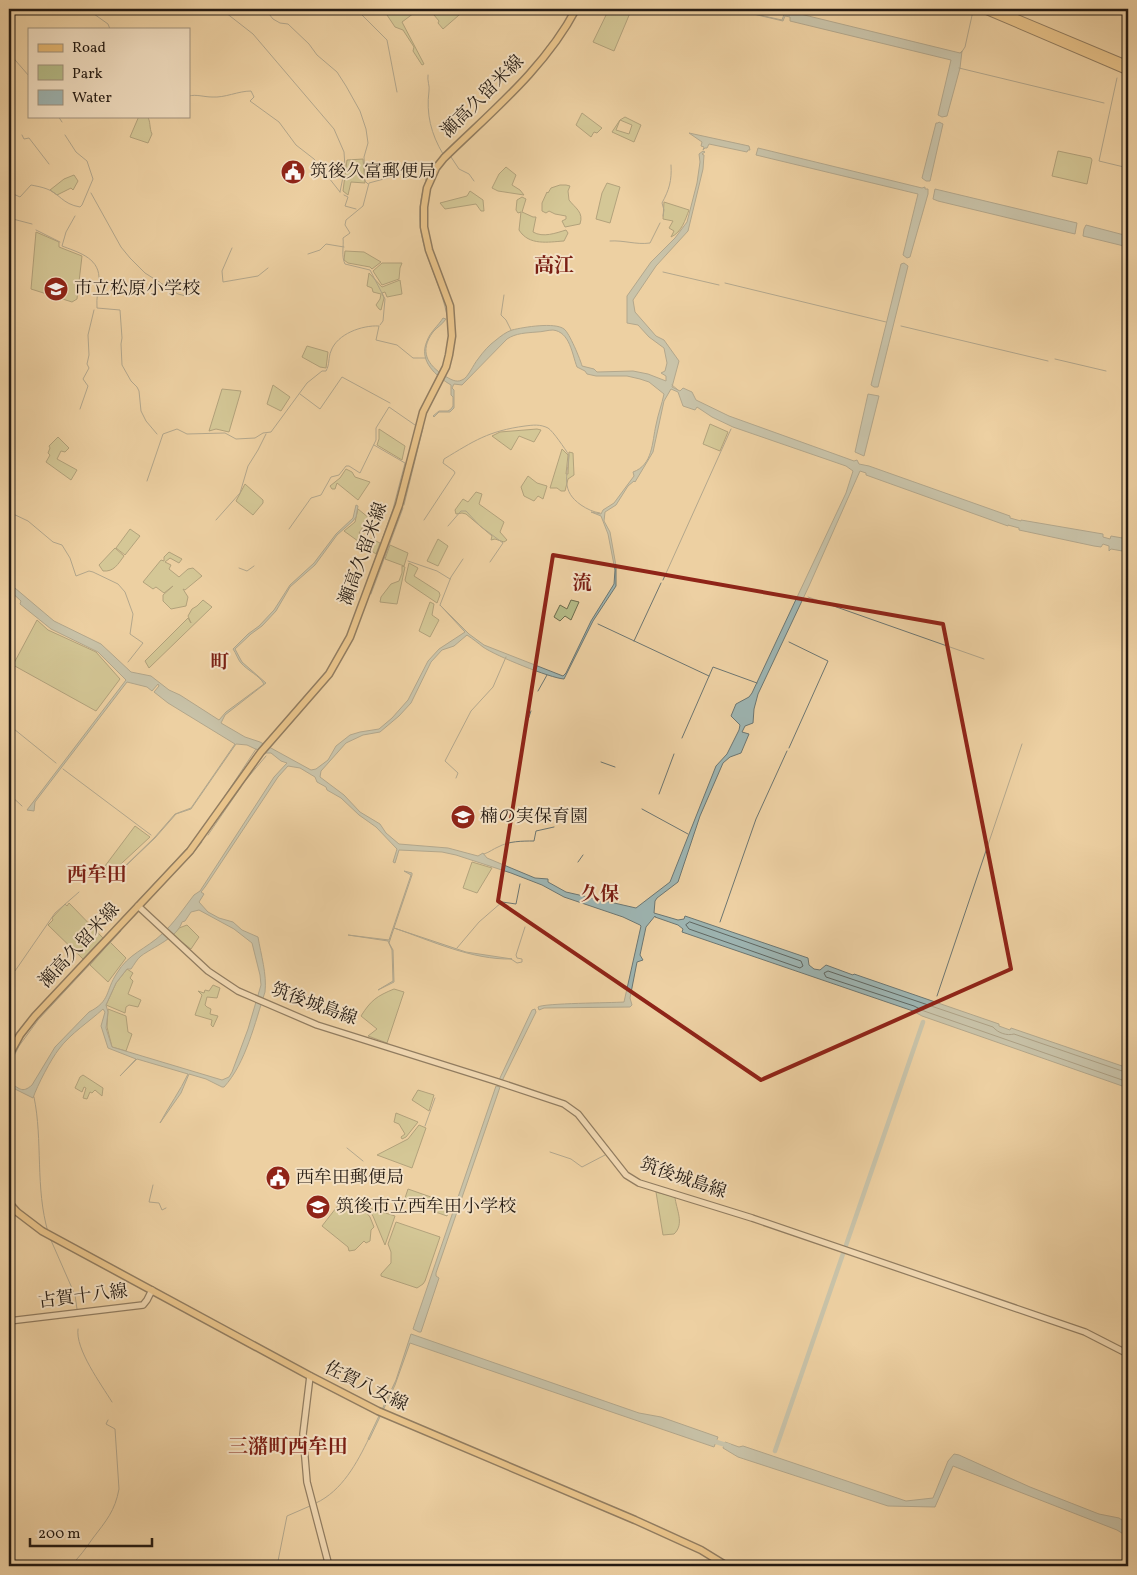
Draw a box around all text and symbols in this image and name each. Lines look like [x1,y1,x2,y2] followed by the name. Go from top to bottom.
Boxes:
[28,28,190,118] legend
[72,38,106,59] text: Road
[436,50,530,144] street label: 瀬高久留米線
[72,64,103,85] text: Park
[72,88,112,109] text: Water
[280,159,306,185] public building icon: 筑後久富郵便局
[310,160,436,185] place label: 筑後久富郵便局
[534,253,574,281] district label: 高江
[43,276,69,302] school or university icon: 市立松原小学校
[74,277,200,302] place label: 市立松原小学校
[334,499,394,609] street label: 瀬高久留米線
[572,571,592,597] district label: 流
[210,650,230,676] district label: 町
[450,804,476,830] school or university icon: 楠の実保育園
[480,805,588,830] place label: 楠の実保育園
[67,862,127,890] district label: 西牟田
[581,882,619,908] district label: 久保
[34,898,126,994] street label: 瀬高久留米線
[267,978,361,1032] street label: 筑後城島線
[636,1153,730,1205] street label: 筑後城島線
[265,1165,291,1191] public building icon: 西牟田郵便局
[296,1166,404,1191] place label: 西牟田郵便局
[305,1194,331,1220] school or university icon: 筑後市立西牟田小学校
[336,1195,516,1220] place label: 筑後市立西牟田小学校
[37,1279,129,1315] street label: 古賀十八線
[320,1356,412,1418] street label: 佐賀八女線
[228,1434,348,1462] district label: 三潴町西牟田
[30,1515,152,1547] scale bar
[38,1524,81,1545] text: 200 m

